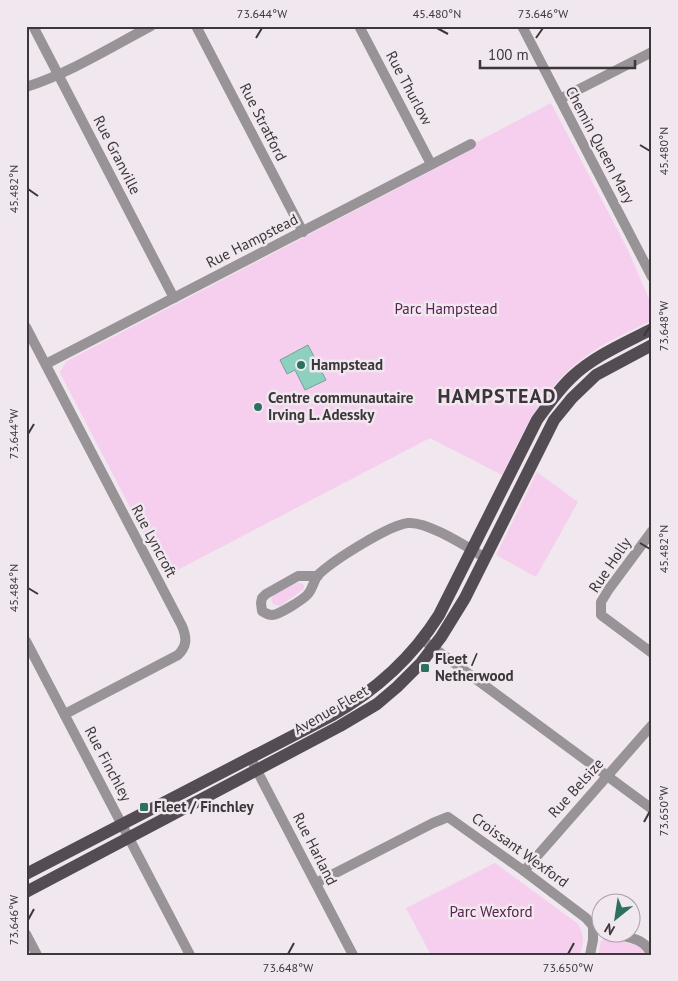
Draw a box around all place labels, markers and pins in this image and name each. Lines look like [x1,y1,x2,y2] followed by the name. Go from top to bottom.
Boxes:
[311,355,383,374] place label: Hampstead
[295,359,307,371] marker: Hampstead
[268,388,414,424] place label: Centre communautaire Irving L. Adessky
[252,401,264,413] marker: Centre communautaire Irving L. Adessky
[435,649,514,685] place label: Fleet / Netherwood
[419,662,431,674] marker: Fleet / Netherwood
[154,797,254,816] place label: Fleet / Finchley
[138,801,150,813] marker: Fleet / Finchley

